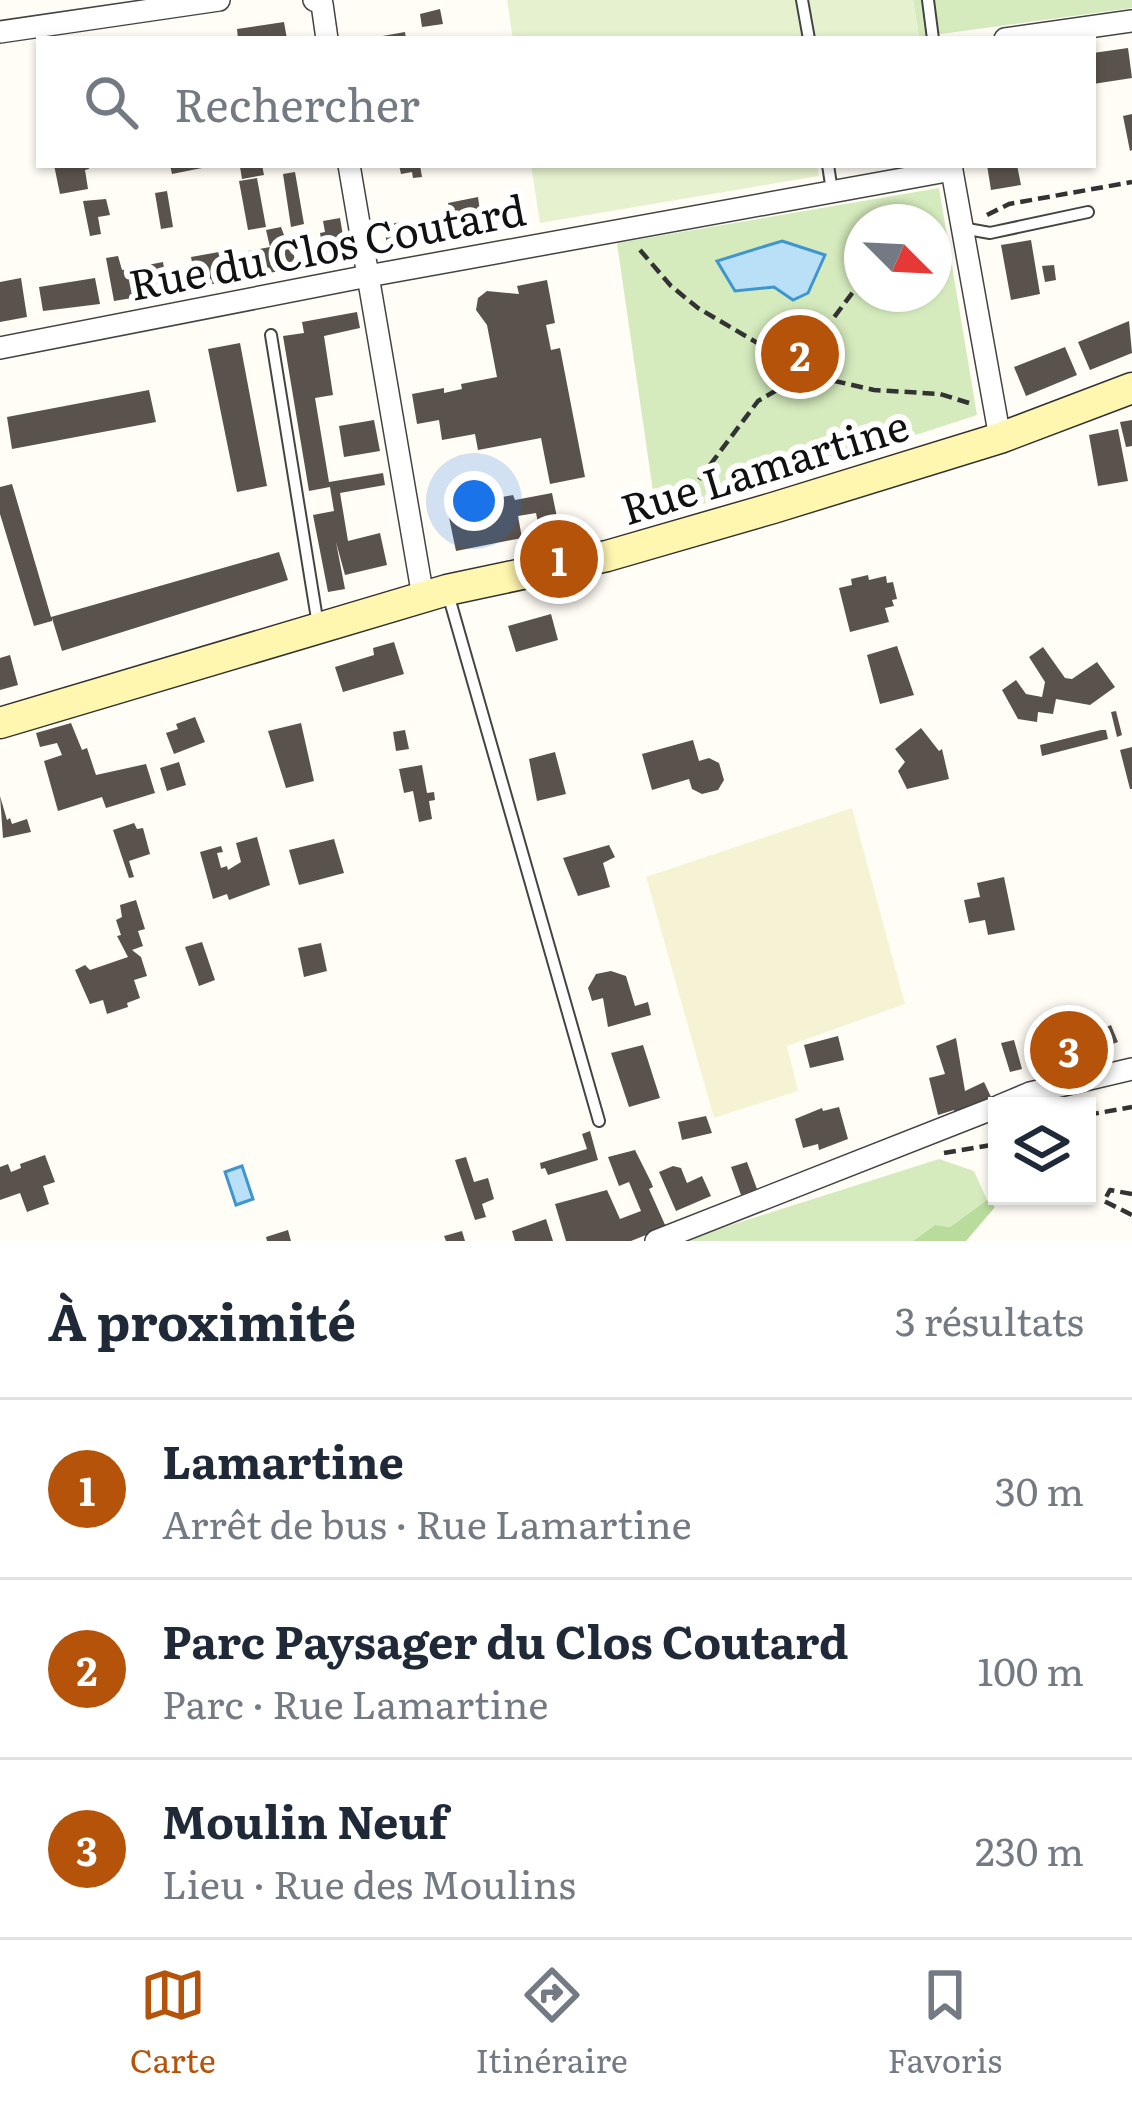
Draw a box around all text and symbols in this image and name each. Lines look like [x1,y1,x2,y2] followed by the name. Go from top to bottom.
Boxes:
[36,36,1096,168] search box
[78,69,144,135] icon: search
[174,69,420,136] text: Rechercher
[124,176,530,314] street label: Rue du Clos Coutard
[844,204,952,312] north arrow
[761,309,839,399] pin: 2
[613,392,915,538] street label: Rue Lamartine
[444,471,504,531] your location
[520,514,598,604] pin: 1
[1030,1005,1108,1095] pin: 3
[988,1097,1096,1205] map controls
[988,1097,1096,1205] button: layers
[48,1281,356,1357] text: À proximité
[895,1290,1084,1348] text: 3 résultats
[162,1426,404,1493] text: Lamartine
[79,1460,95,1518] text: 1
[995,1460,1084,1518] text: 30 m
[162,1493,692,1551] text: Arrêt de bus · Rue Lamartine
[162,1606,849,1673] text: Parc Paysager du Clos Coutard
[77,1640,97,1698] text: 2
[977,1640,1084,1698] text: 100 m
[162,1673,548,1731] text: Parc · Rue Lamartine
[162,1786,448,1853] text: Moulin Neuf
[76,1820,98,1878] text: 3
[975,1820,1084,1878] text: 230 m
[162,1853,576,1911] text: Lieu · Rue des Moulins
[130,1962,216,2083] tab: Carte
[476,1962,628,2083] tab: Itinéraire
[888,1962,1002,2083] tab: Favoris

